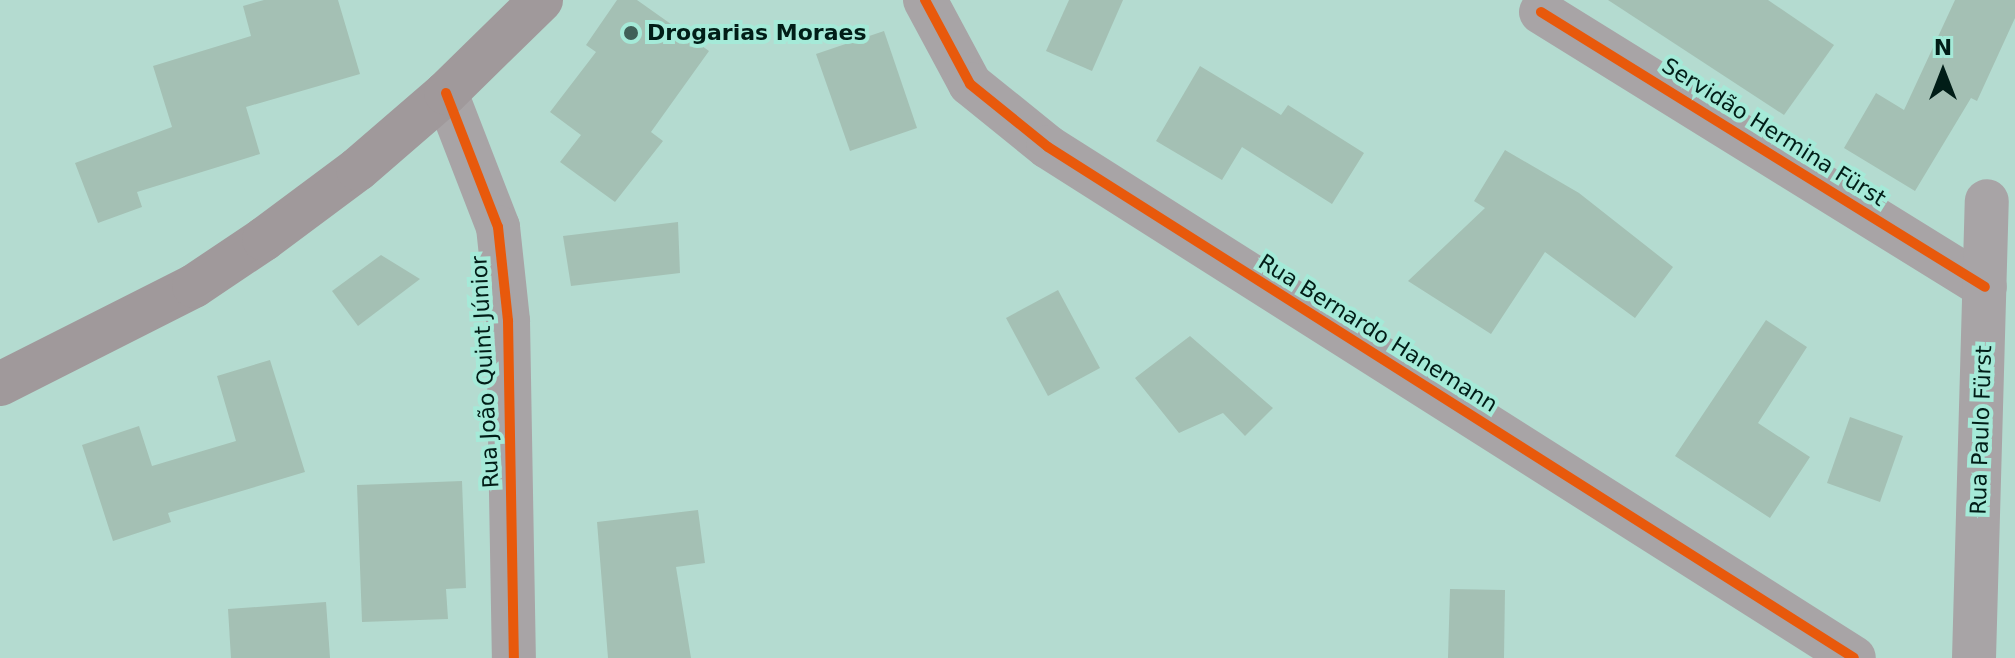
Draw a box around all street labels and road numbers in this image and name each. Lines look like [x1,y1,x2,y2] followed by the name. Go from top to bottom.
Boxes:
[1657,52,1891,212] street label: Servidão Hermina Fürst
[1254,248,1502,418] street label: Rua Bernardo Hanemann
[466,255,504,489] street label: Rua João Quint Júnior
[1965,345,1997,515] street label: Rua Paulo Fürst

